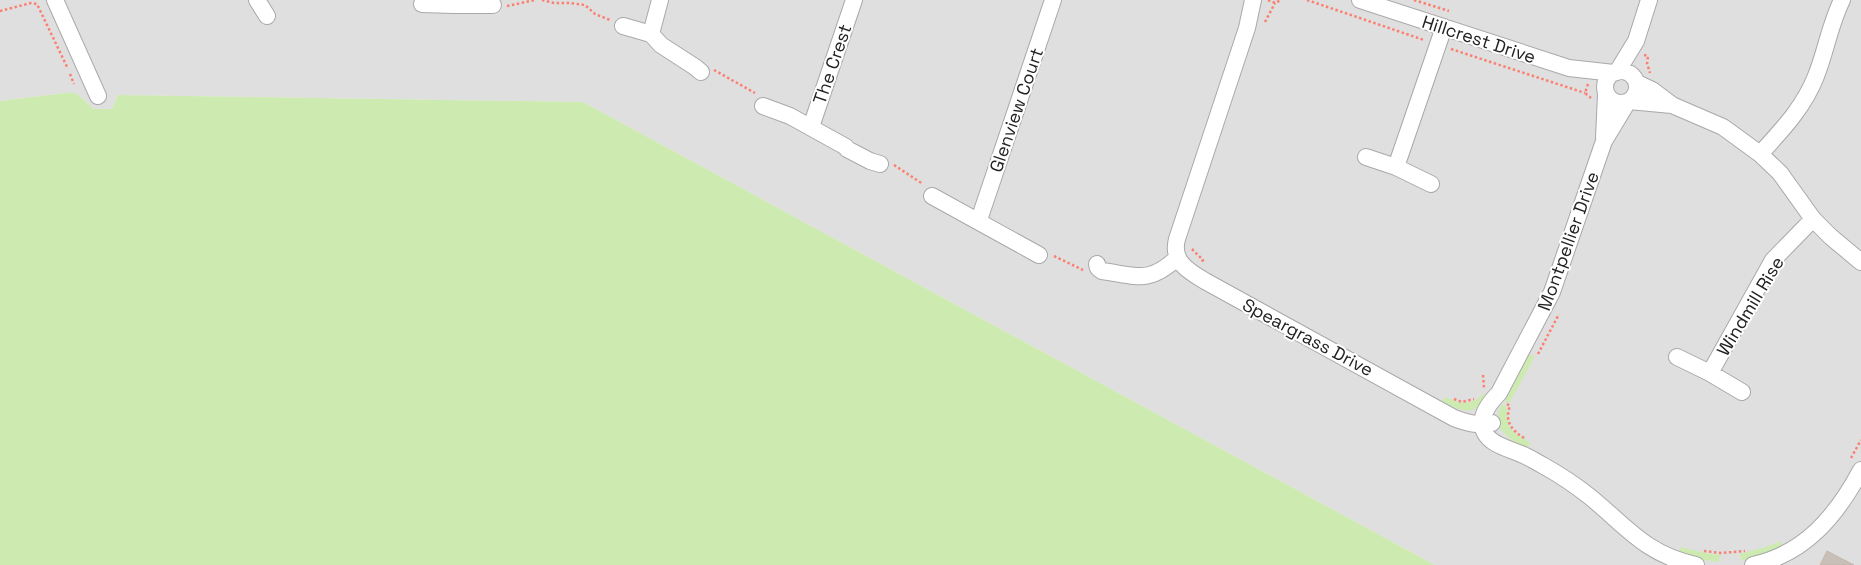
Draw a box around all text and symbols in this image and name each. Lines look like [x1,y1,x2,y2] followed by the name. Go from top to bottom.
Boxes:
[1419,10,1539,68] street label: Hillcrest Drive
[808,21,856,107] street label: The Crest
[984,45,1048,175] street label: Glenview Court
[1532,168,1604,314] street label: Montpellier Drive
[1711,252,1789,360] street label: Windmill Rise
[1239,293,1377,381] street label: Speargrass Drive

